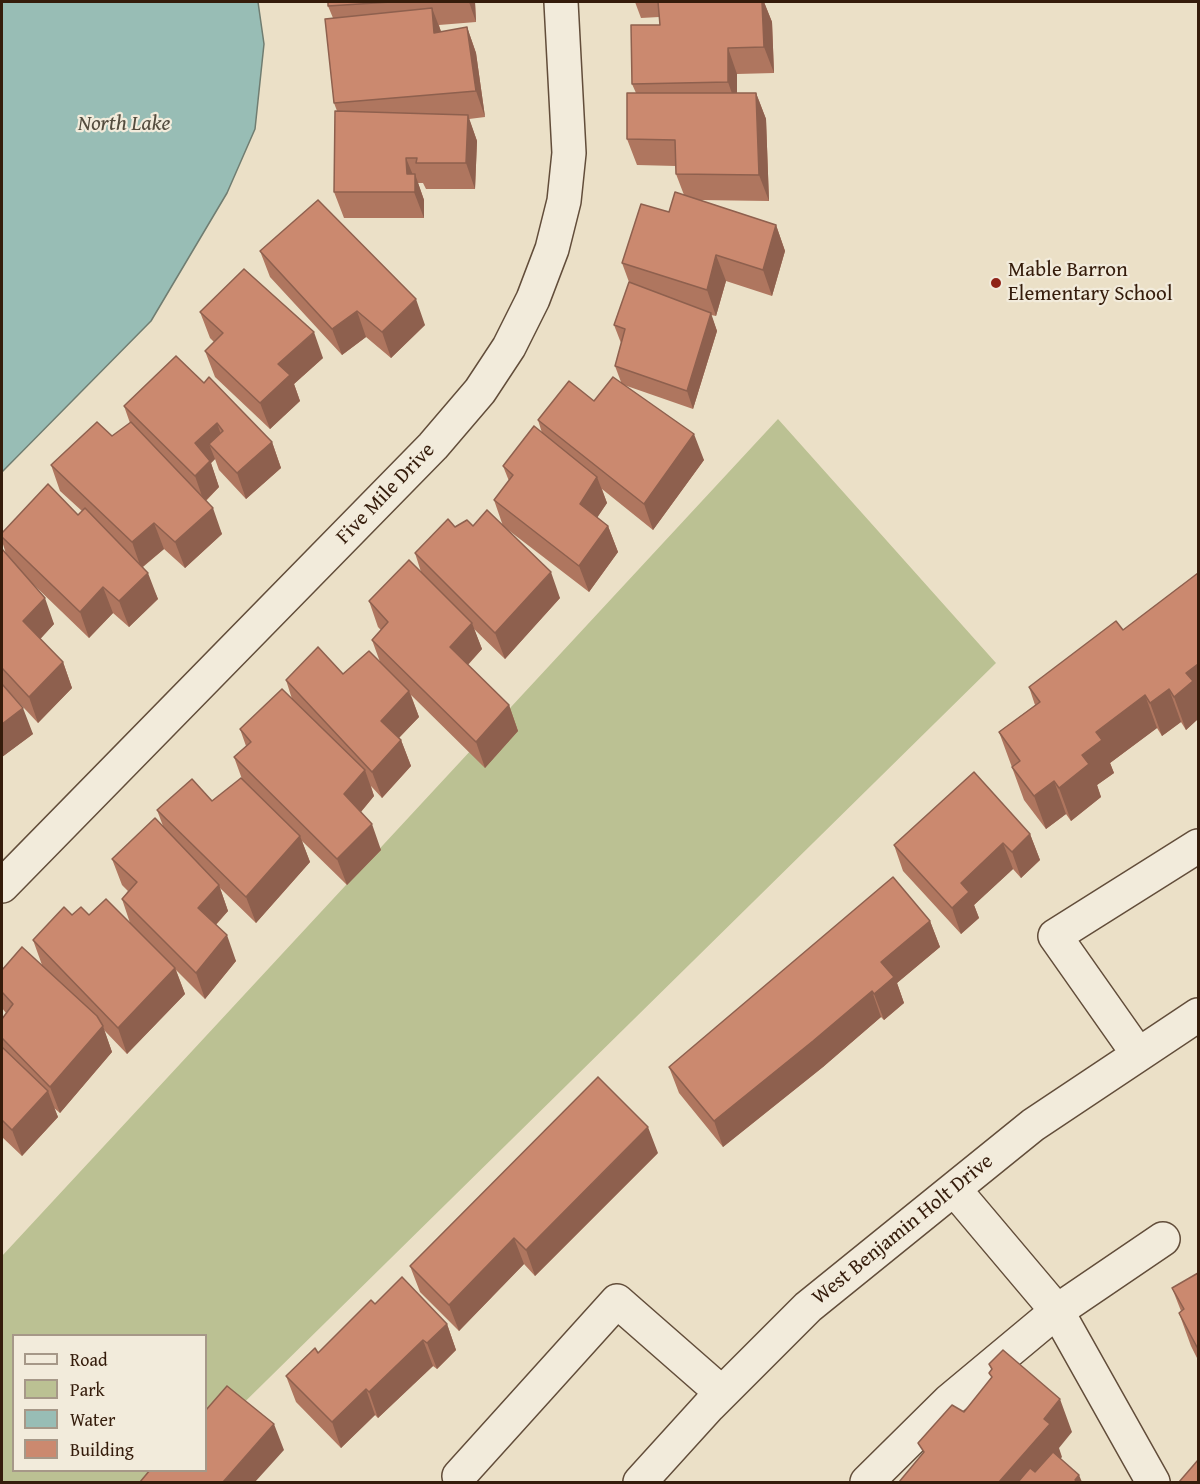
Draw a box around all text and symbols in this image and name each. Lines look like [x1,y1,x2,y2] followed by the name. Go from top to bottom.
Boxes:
[78,111,170,137] water label: North Lake
[1008,258,1173,308] place label: Mable Barron Elementary School
[989,276,1003,290] marker: Mable Barron Elementary School
[331,438,441,550] street label: Five Mile Drive
[807,1149,999,1311] street label: West Benjamin Holt Drive
[12,1334,207,1472] legend
[70,1346,108,1373] text: Road
[70,1376,105,1403] text: Park
[70,1406,115,1433] text: Water
[70,1436,134,1463] text: Building

